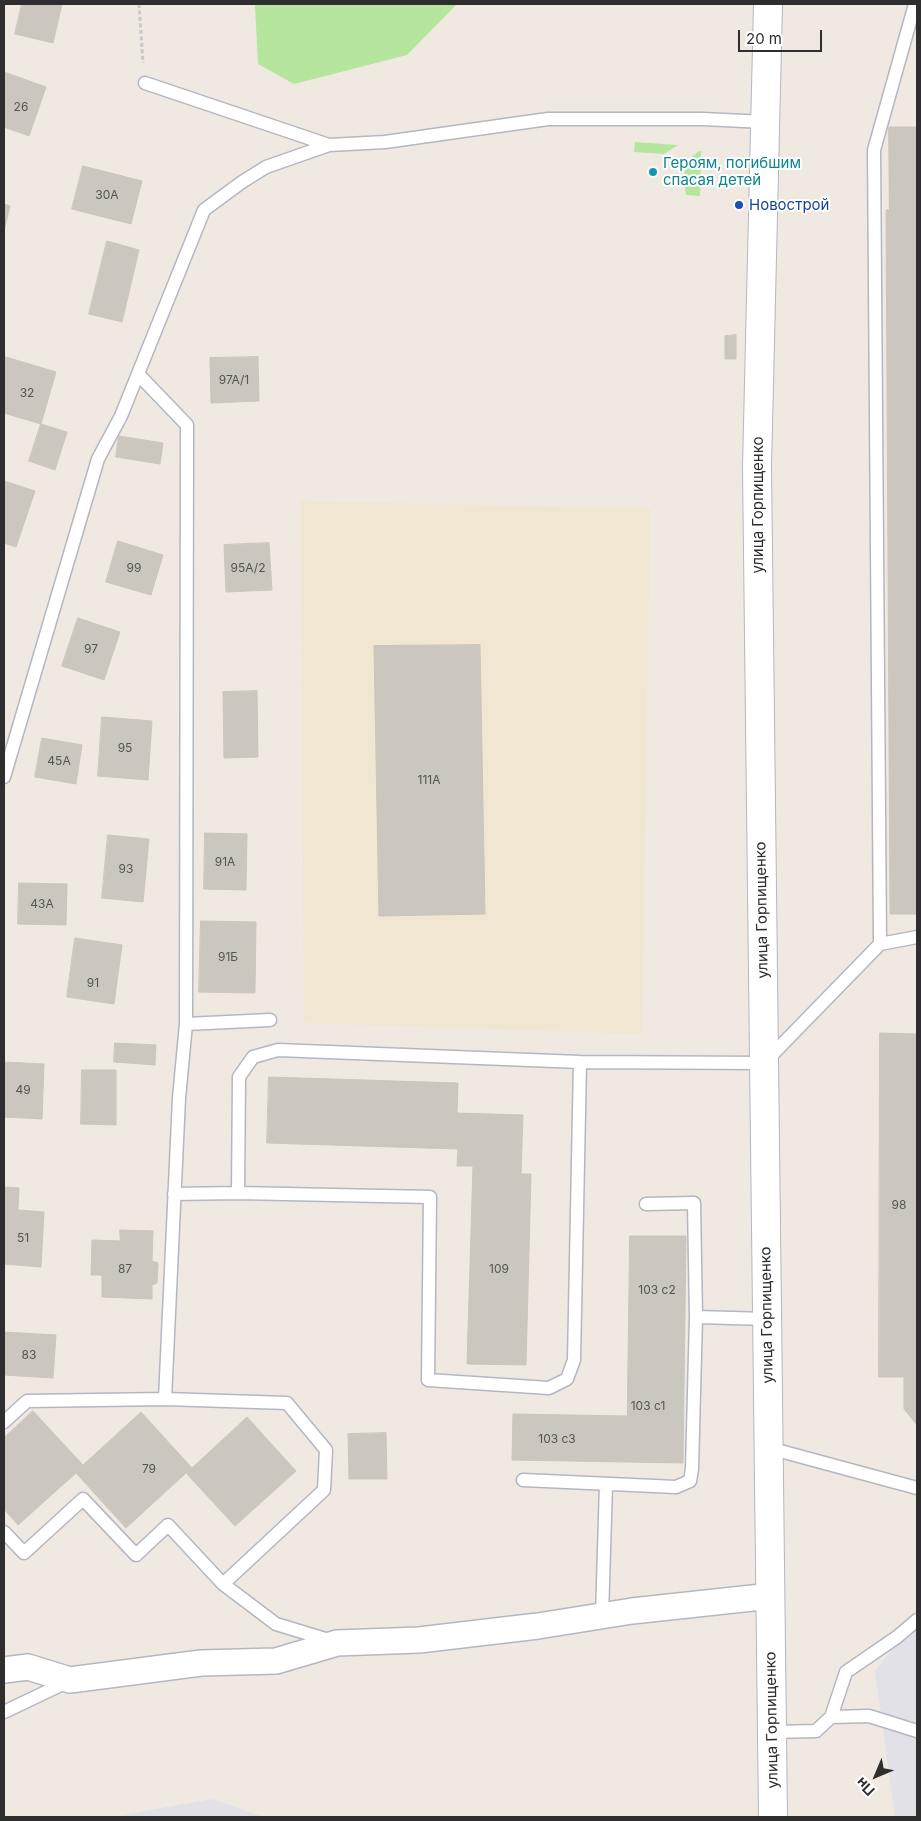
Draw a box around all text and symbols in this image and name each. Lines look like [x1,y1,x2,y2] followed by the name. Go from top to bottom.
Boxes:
[741,20,825,52] scale bar
[746,29,782,48] text: 20 m
[14,100,28,114] house number: 26
[663,154,801,189] place label: Героям, погибшим спасая детей
[647,166,659,178] marker: Героям, погибшим спасая детей
[95,188,119,202] house number: 30А
[749,196,829,214] place label: Новострой
[733,199,745,211] marker: Новострой
[219,373,249,387] house number: 97А/1
[20,386,34,400] house number: 32
[749,436,767,574] street label: улица Горпищенко
[127,561,141,575] house number: 99
[231,561,265,575] house number: 95А/2
[84,642,98,656] house number: 97
[118,741,132,755] house number: 95
[47,754,71,768] house number: 45А
[418,773,440,787] house number: 111А
[752,841,772,979] street label: улица Горпищенко
[215,855,235,869] house number: 91А
[119,862,133,876] house number: 93
[30,897,54,911] house number: 43А
[218,950,238,964] house number: 91Б
[87,976,99,990] house number: 91
[15,1083,31,1097] house number: 49
[892,1198,906,1212] house number: 98
[17,1231,29,1245] house number: 51
[757,1246,777,1384] street label: улица Горпищенко
[118,1262,132,1276] house number: 87
[489,1262,509,1276] house number: 109
[638,1283,676,1297] house number: 103 с2
[22,1348,36,1362] house number: 83
[631,1399,665,1413] house number: 103 с1
[538,1432,576,1446] house number: 103 с3
[142,1462,156,1476] house number: 79
[762,1651,782,1789] street label: улица Горпищенко
[851,1751,901,1801] north arrow
[852,1774,878,1800] text: Пн

